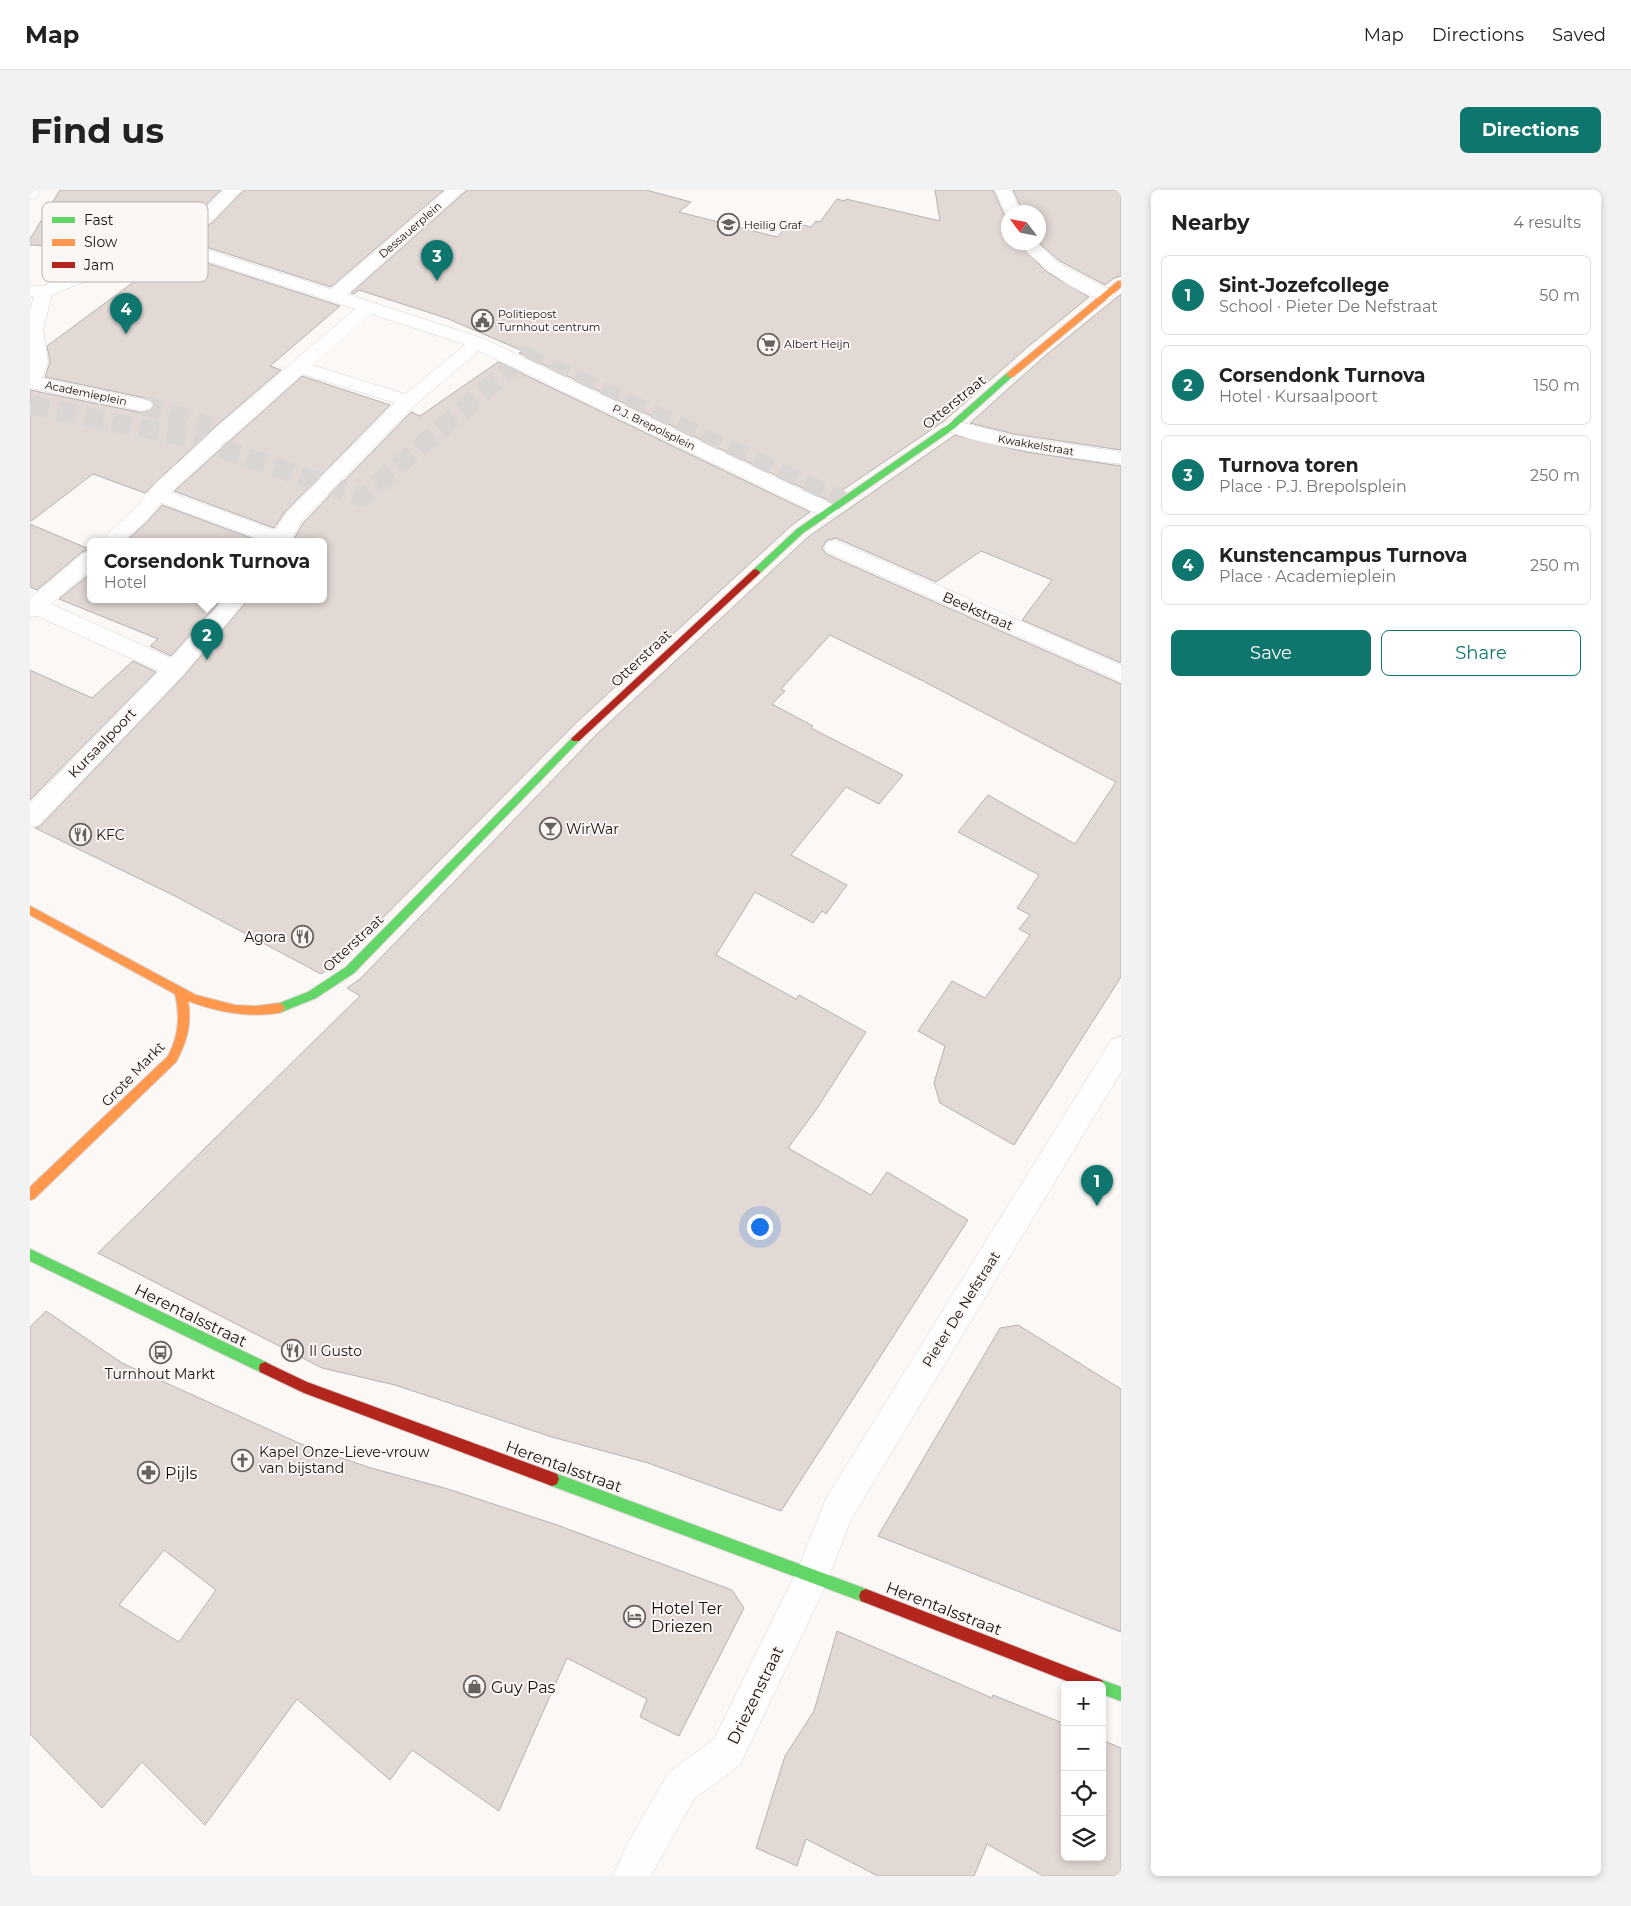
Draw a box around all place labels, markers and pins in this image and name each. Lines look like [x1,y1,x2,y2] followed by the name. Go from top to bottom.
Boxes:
[716,213,740,237] school or university icon: Heilig Graf
[744,218,803,232] place label: Heilig Graf
[421,240,453,281] pin: 3
[110,293,142,334] pin: 4
[498,307,601,334] place label: Politiepost Turnhout centrum
[470,308,494,332] public building icon: Politiepost Turnhout centrum
[756,332,780,356] supermarket icon: Albert Heijn
[784,337,850,351] place label: Albert Heijn
[191,619,223,660] pin: 2
[538,817,562,841] bar icon: WirWar
[566,820,619,838] place label: WirWar
[68,823,92,847] restaurant icon: KFC
[96,826,125,844] place label: KFC
[290,925,314,949] restaurant icon: Agora
[244,928,286,946] place label: Agora
[1081,1165,1113,1206] pin: 1
[281,1339,305,1363] restaurant icon: Il Gusto
[148,1340,172,1364] bus stop icon: Turnhout Markt
[309,1342,362,1360] place label: Il Gusto
[105,1365,216,1383] place label: Turnhout Markt
[259,1443,430,1477] place label: Kapel Onze-Lieve-vrouw van bijstand
[231,1448,255,1472] church icon: Kapel Onze-Lieve-vrouw van bijstand
[137,1461,161,1485] pharmacy icon: Pijls
[165,1464,197,1483] place label: Pijls
[651,1599,723,1636] place label: Hotel Ter Driezen
[623,1605,647,1629] hotel icon: Hotel Ter Driezen
[463,1675,487,1699] shop icon: Guy Pas
[491,1678,556,1697] place label: Guy Pas

